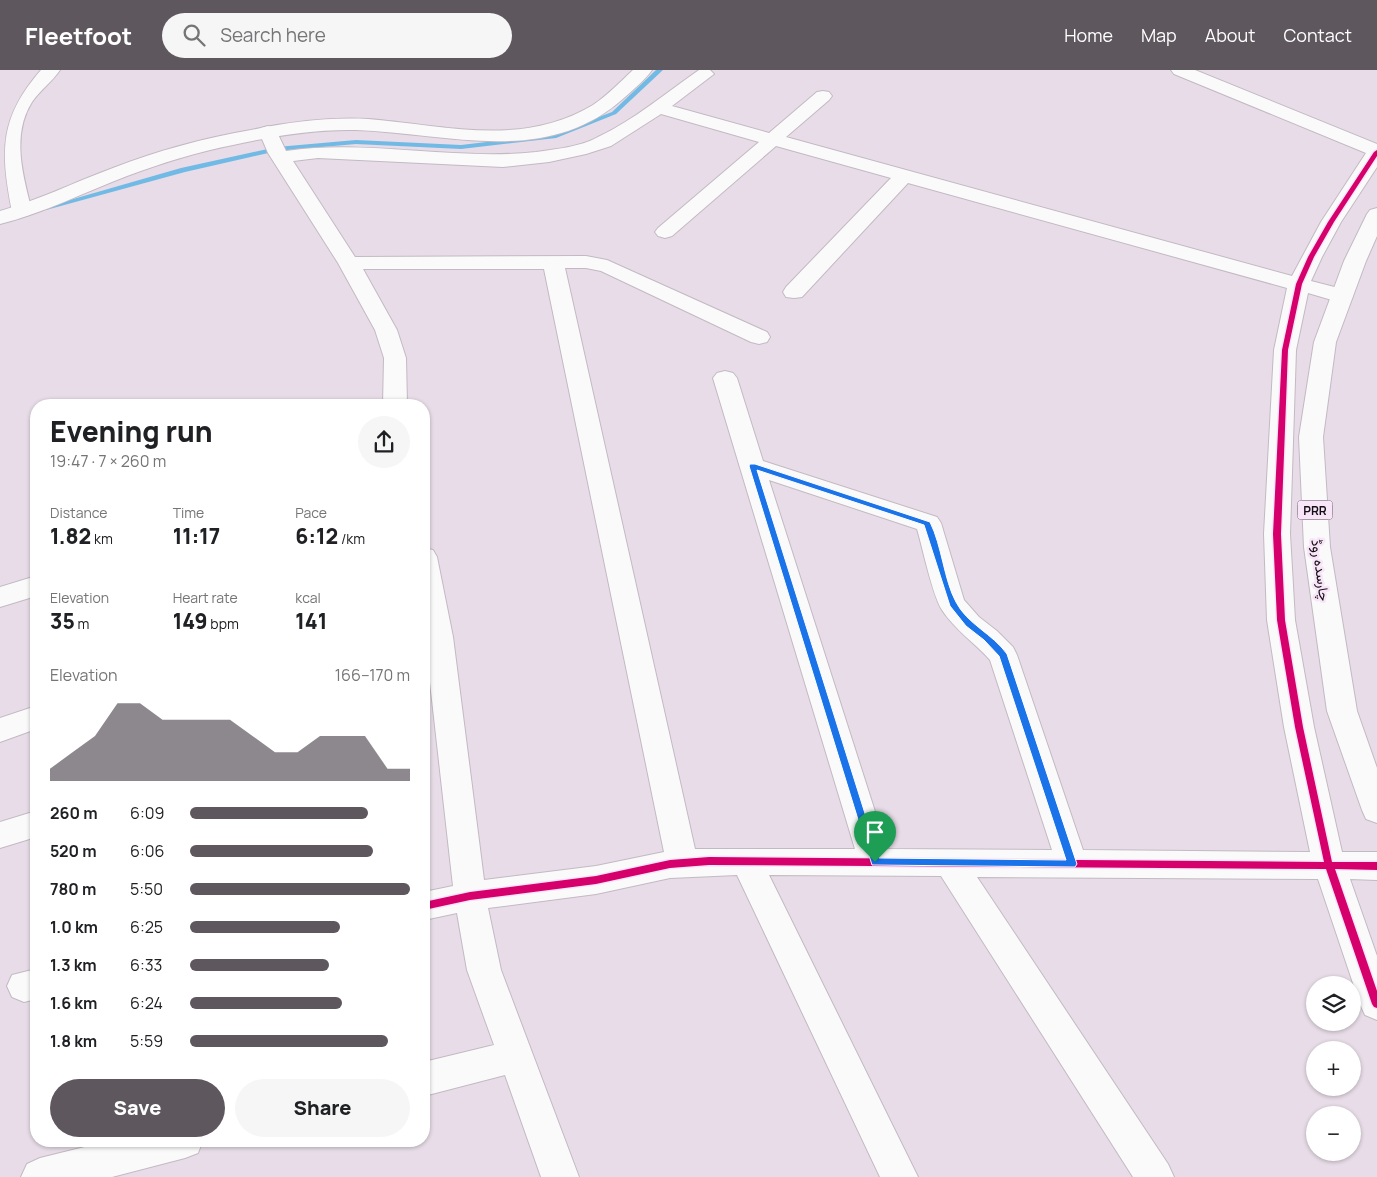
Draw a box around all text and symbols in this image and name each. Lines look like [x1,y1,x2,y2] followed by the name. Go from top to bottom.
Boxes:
[162,13,512,58] search box
[25,19,132,52] text: Fleetfoot
[180,21,208,49] icon: search
[220,22,326,48] text: Search here
[1064,23,1113,47] text: Home
[1141,23,1177,47] text: Map
[1205,23,1255,47] text: About
[1283,23,1352,47] text: Contact
[50,412,213,450] text: Evening run
[358,416,410,468] button: share
[50,450,166,472] text: 19:47 · 7 × 260 m
[1298,500,1332,520] road number: PRR
[50,503,107,522] text: Distance
[173,503,204,522] text: Time
[295,503,327,522] text: Pace
[50,522,91,550] text: 1.82
[173,522,220,550] text: 11:17
[295,522,338,550] text: 6:12
[91,529,113,548] text: km
[338,529,365,548] text: /km
[1306,538,1335,602] street label: چارسدہ روڈ
[50,588,109,607] text: Elevation
[173,588,238,607] text: Heart rate
[295,588,321,607] text: kcal
[50,607,75,635] text: 35
[173,607,208,635] text: 149
[295,607,327,635] text: 141
[75,614,89,633] text: m
[208,614,239,633] text: bpm
[50,664,118,686] text: Elevation
[335,664,410,686] text: 166–170 m
[50,802,98,824] text: 260 m
[130,802,164,824] text: 6:09
[854,811,896,862] pin
[861,818,889,846] icon: arrive
[50,840,97,862] text: 520 m
[130,840,164,862] text: 6:06
[50,878,96,900] text: 780 m
[130,878,163,900] text: 5:50
[50,916,98,938] text: 1.0 km
[130,916,163,938] text: 6:25
[50,954,97,976] text: 1.3 km
[130,954,162,976] text: 6:33
[1306,976,1361,1161] map controls
[1306,976,1361,1031] button: layers
[50,992,97,1014] text: 1.6 km
[130,992,163,1014] text: 6:24
[50,1030,97,1052] text: 1.8 km
[130,1030,163,1052] text: 5:59
[1306,1041,1361,1096] button: +
[50,1079,225,1137] button: Save
[235,1079,410,1137] button: Share
[1306,1106,1361,1161] button: −

